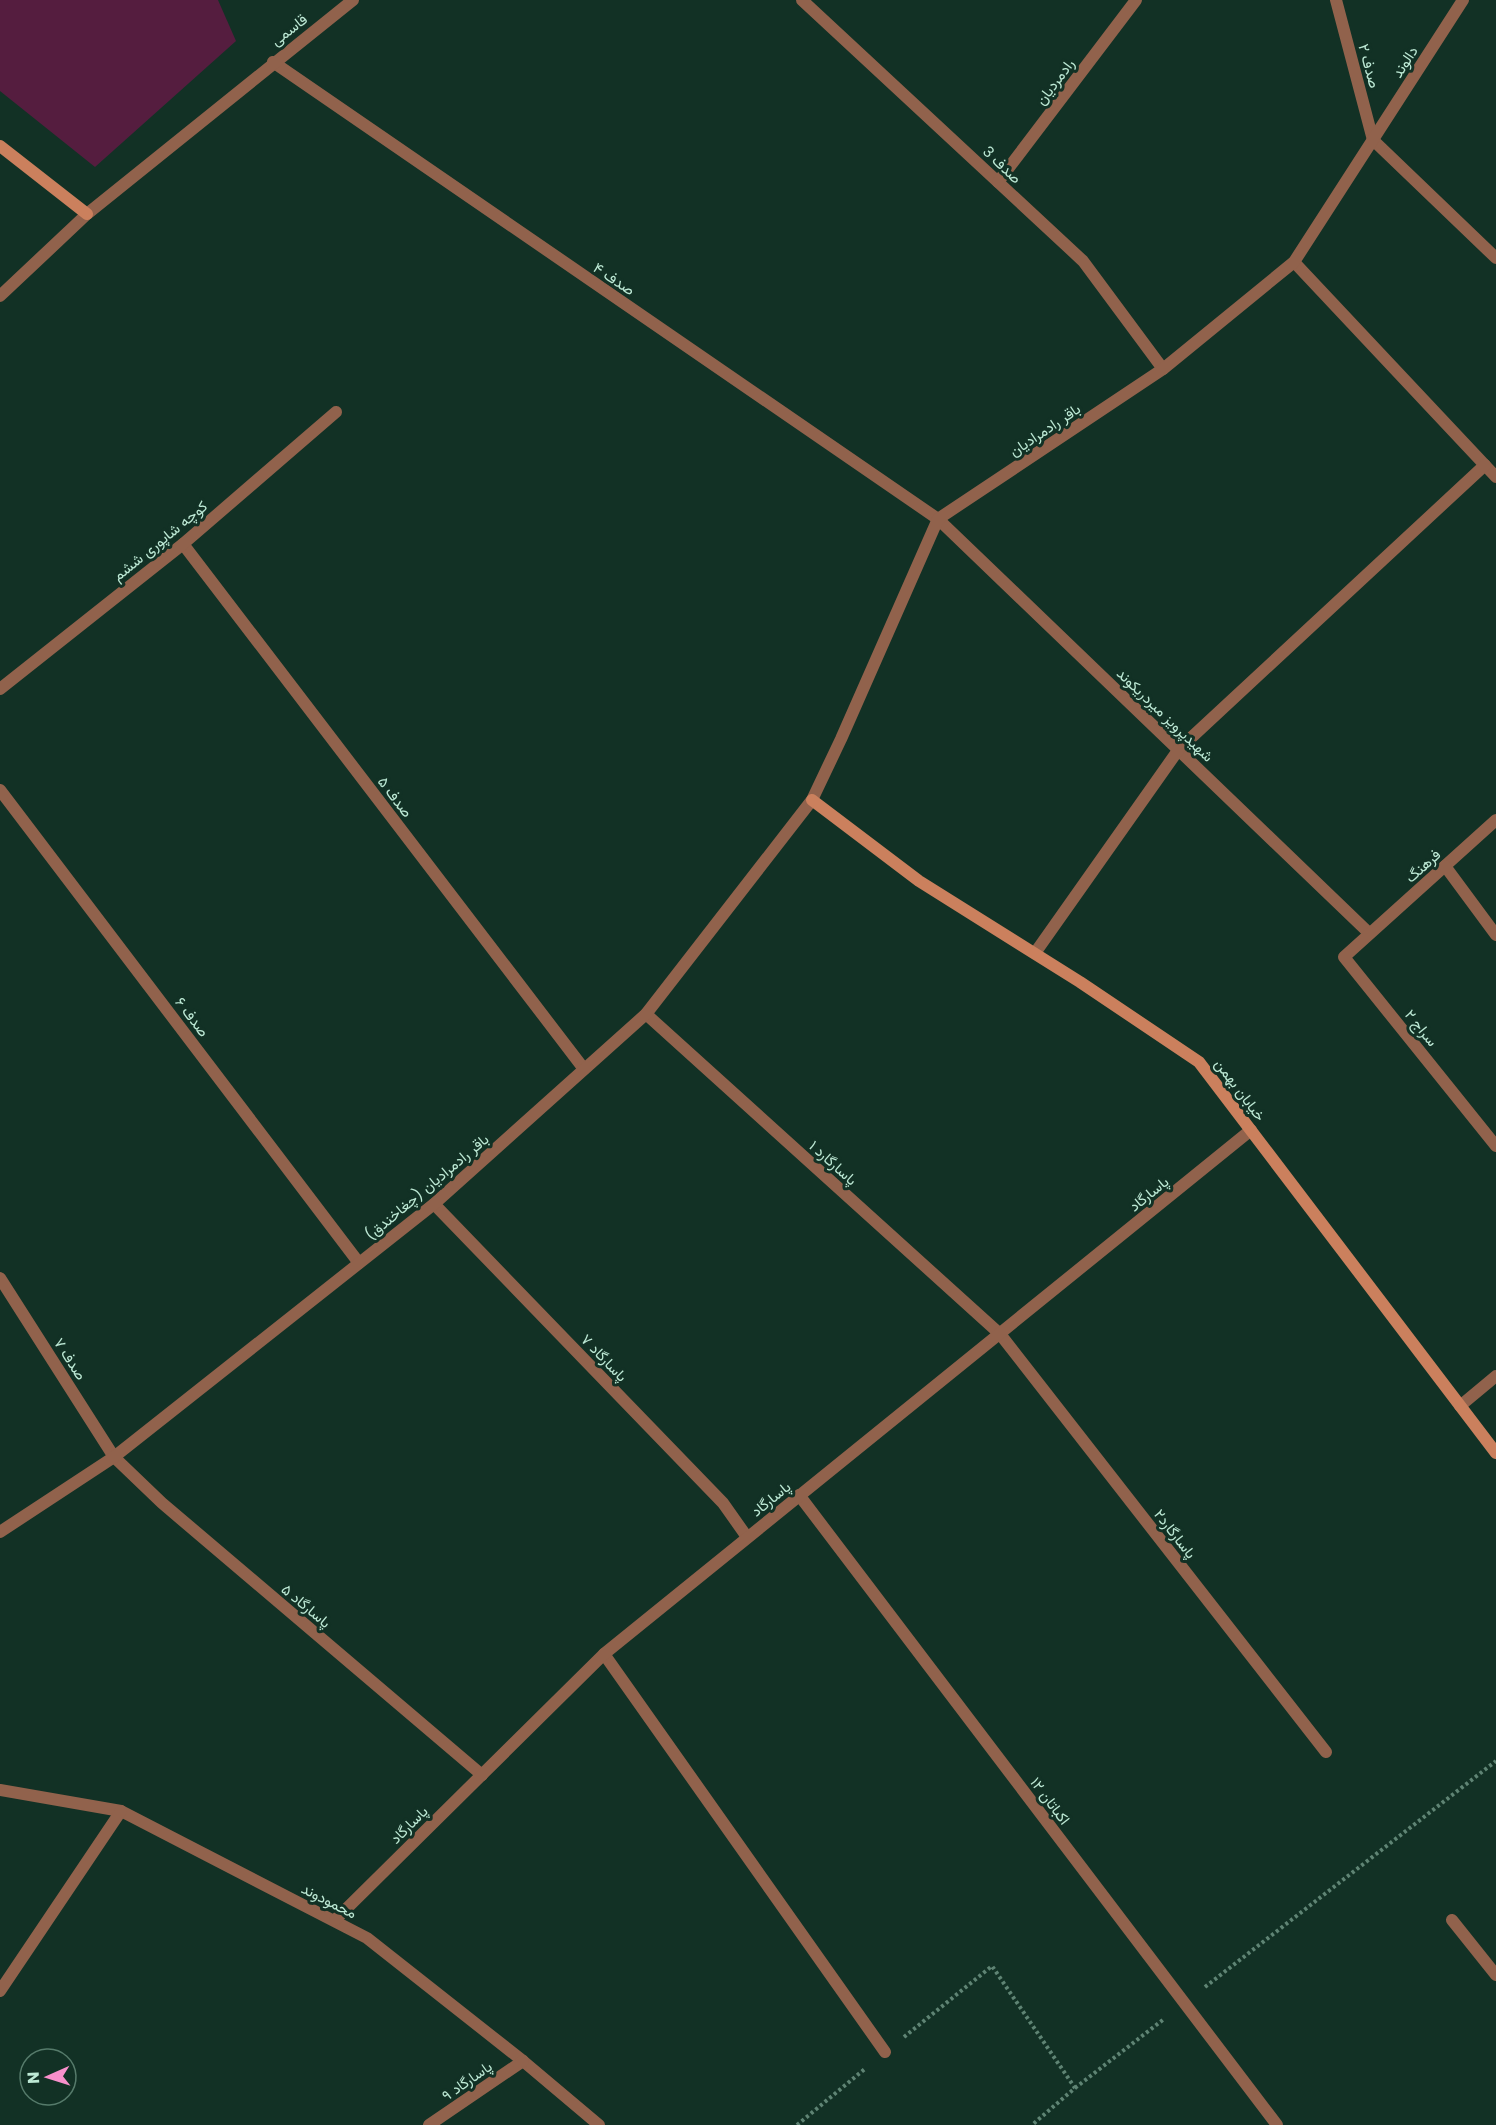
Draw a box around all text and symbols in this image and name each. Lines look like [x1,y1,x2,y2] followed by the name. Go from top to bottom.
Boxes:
[266,9,311,51] street label: قاسمی
[1353,41,1385,91] street label: صدف ۲
[1387,42,1423,82] street label: دالوند
[1030,54,1079,109] street label: رادمردیان
[978,141,1026,188] street label: صدف 3
[589,257,639,300] street label: صدف ۴
[1005,398,1085,461] street label: باقر رادمرادیان
[108,495,212,586] street label: کوچه شاپوری ششم
[1112,663,1219,767] street label: شهیدپرویز میردریکوند
[373,772,418,822] street label: صدف ۵
[1400,844,1445,887] street label: فرهنگ
[171,992,214,1041] street label: صدف ۶
[1399,1005,1443,1051] street label: سراج ۲
[1210,1054,1271,1125] street label: خیابان بهمن
[360,1129,493,1245] street label: باقر رادمرادیان (چغاخندق)
[805,1135,862,1190] street label: پاسارگارد ۱
[1124,1171,1173,1216] street label: پاسارگاد
[576,1329,632,1386] street label: پاسارگاد ۷
[49,1334,92,1384] street label: صدف ۷
[746,1476,795,1521] street label: پاسارگاد
[1149,1504,1201,1563] street label: پاسارگارد۲
[277,1579,336,1633] street label: پاسارگاد ۵
[1026,1773,1075,1829] street label: اکباتان ۱۲
[385,1801,432,1848] street label: پاسارگاد
[298,1878,361,1923] street label: محمودوند
[18,2047,78,2107] north arrow
[437,2056,496,2106] street label: پاسارگاد ۹
[22,2071,45,2084] text: N

